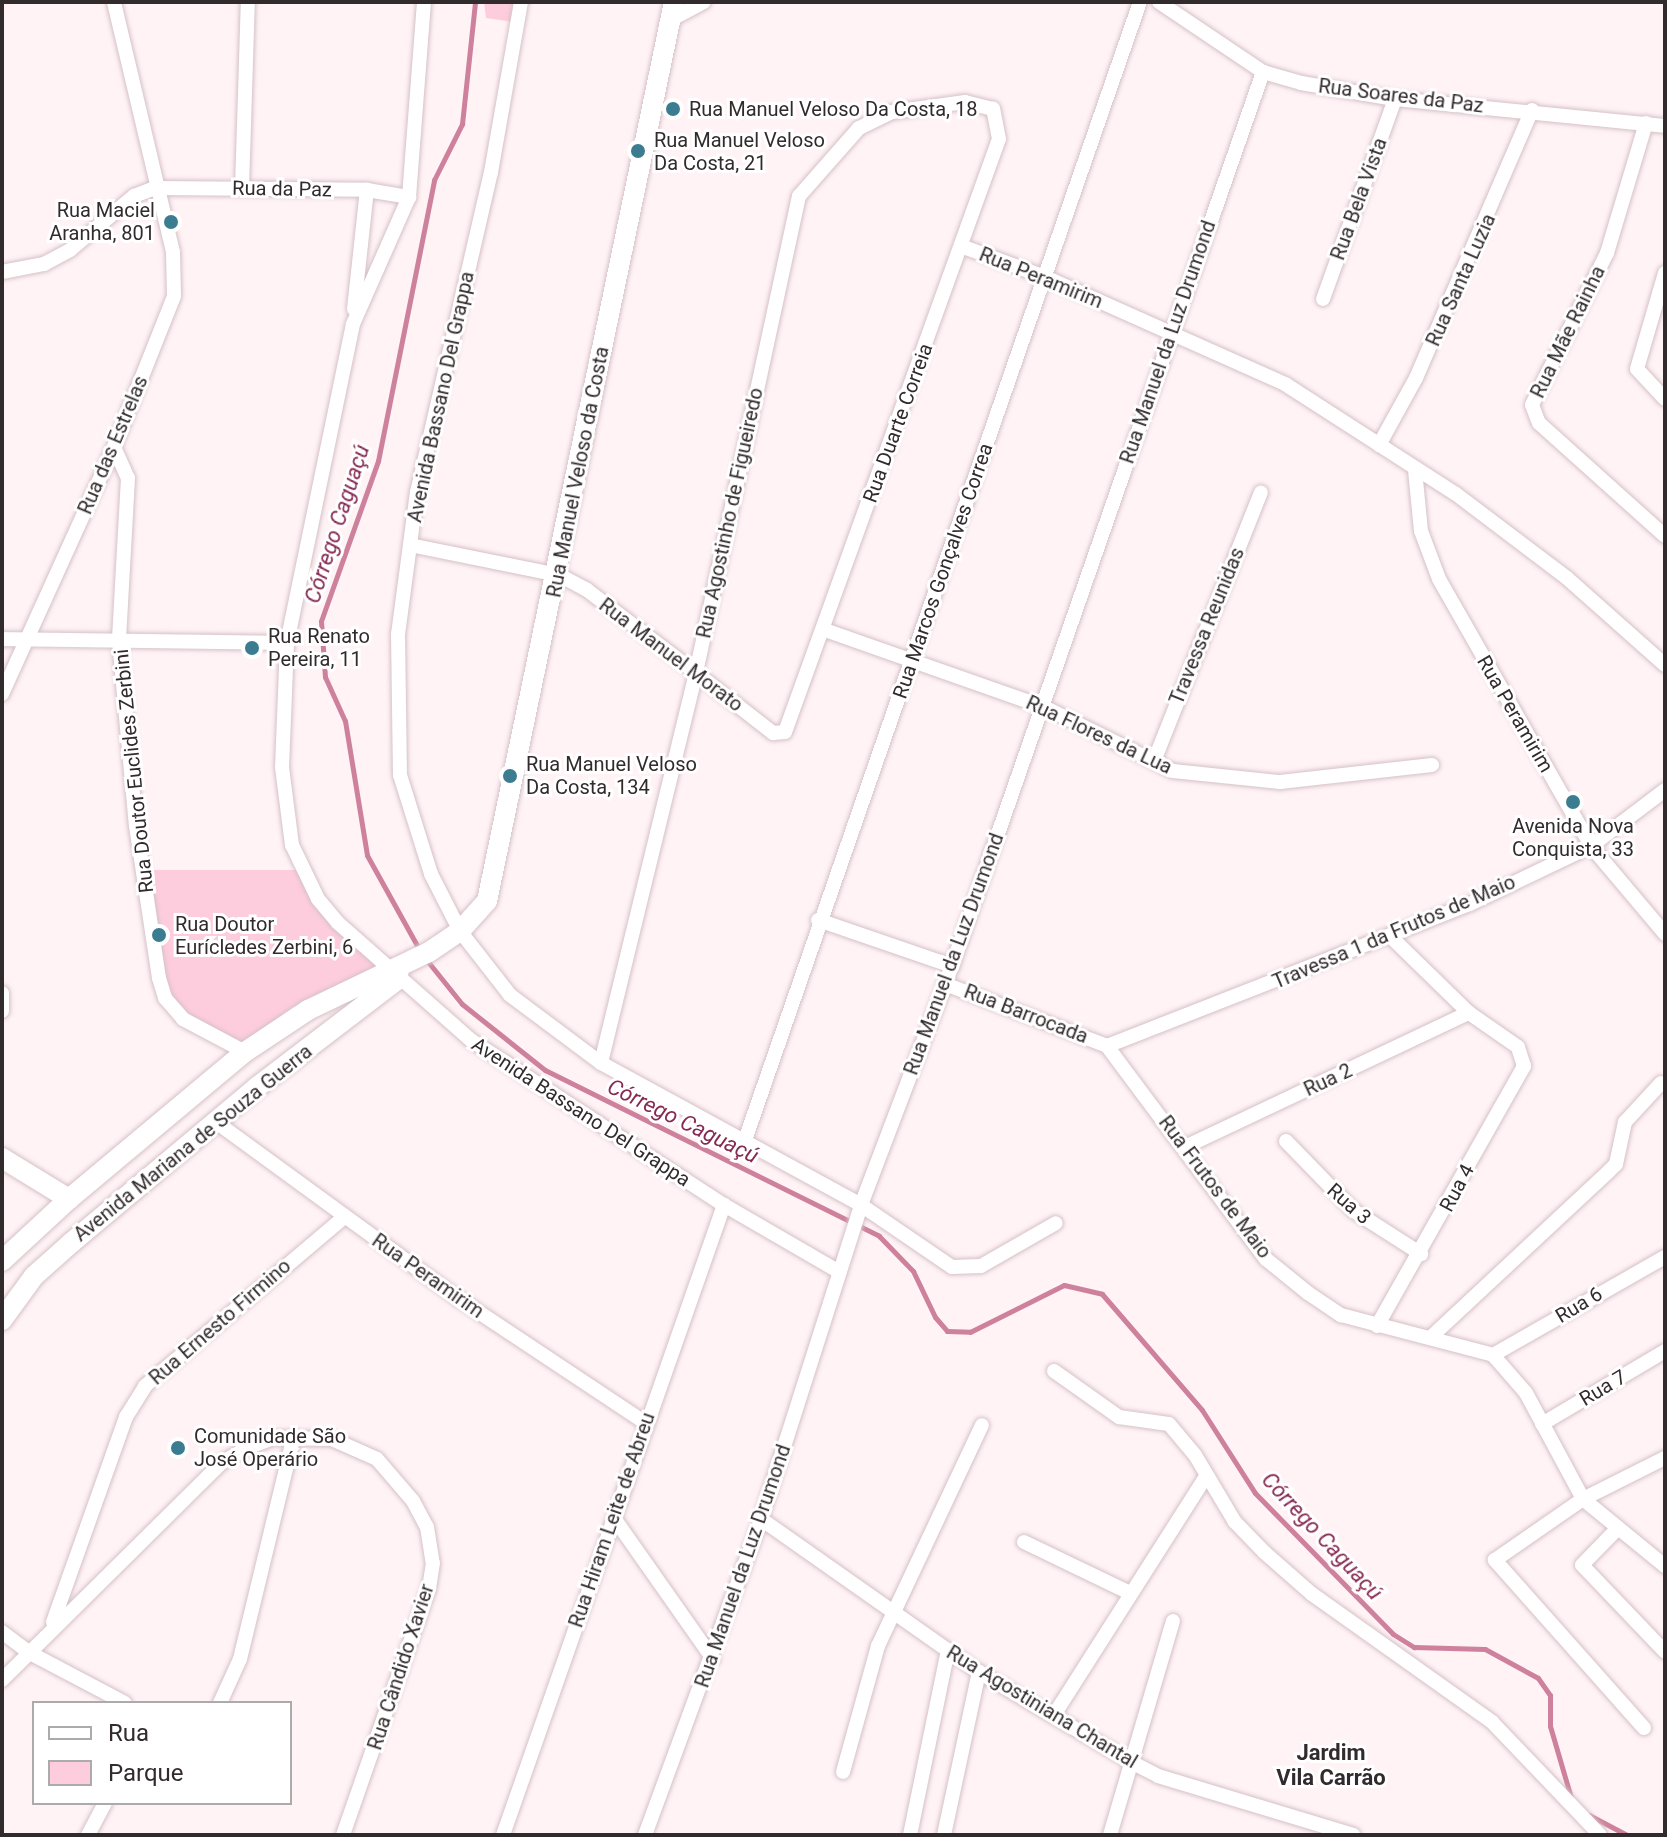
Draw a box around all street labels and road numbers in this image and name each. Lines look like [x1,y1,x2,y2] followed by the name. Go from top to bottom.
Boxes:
[1317,74,1485,118] street label: Rua Soares da Paz
[1326,135,1392,263] street label: Rua Bela Vista
[232,176,332,202] street label: Rua da Paz
[1421,210,1501,350] street label: Rua Santa Luzia
[1115,217,1221,467] street label: Rua Manuel da Luz Drumond
[976,242,1106,314] street label: Rua Peramirim
[1526,262,1610,402] street label: Rua Mãe Rainha
[403,269,479,525] street label: Avenida Bassano Del Grappa
[858,340,938,506] street label: Rua Duarte Correia
[542,344,614,600] street label: Rua Manuel Veloso da Costa
[73,372,153,518] street label: Rua das Estrelas
[692,386,768,640] street label: Rua Agostinho de Figueiredo
[888,440,998,702] street label: Rua Marcos Gonçalves Correa
[1165,544,1249,708] street label: Travessa Reunidas
[594,593,748,717] street label: Rua Manuel Morato
[109,648,159,894] street label: Rua Doutor Euclides Zerbini
[1472,651,1558,777] street label: Rua Peramirim
[1022,691,1176,779] street label: Rua Flores da Lua
[899,830,1009,1078] street label: Rua Manuel da Luz Drumond
[1269,870,1519,994] street label: Travessa 1 da Frutos de Maio
[961,979,1091,1049] street label: Rua Barrocada
[467,1032,695,1192] street label: Avenida Bassano Del Grappa
[69,1039,317,1247] street label: Avenida Mariana de Souza Guerra
[1300,1058,1356,1102] street label: Rua 2
[1154,1111,1276,1263] street label: Rua Frutos de Maio
[1435,1160,1479,1216] street label: Rua 4
[1322,1178,1376,1230] street label: Rua 3
[367,1229,489,1323] street label: Rua Peramirim
[144,1254,296,1390] street label: Rua Ernesto Firmino
[1551,1282,1607,1328] street label: Rua 6
[1575,1365,1631,1411] street label: Rua 7
[564,1409,660,1631] street label: Rua Hiram Leite de Abreu
[690,1441,796,1691] street label: Rua Manuel da Luz Drumond
[363,1581,439,1753] street label: Rua Cândido Xavier
[942,1640,1142,1774] street label: Rua Agostiniana Chantal

